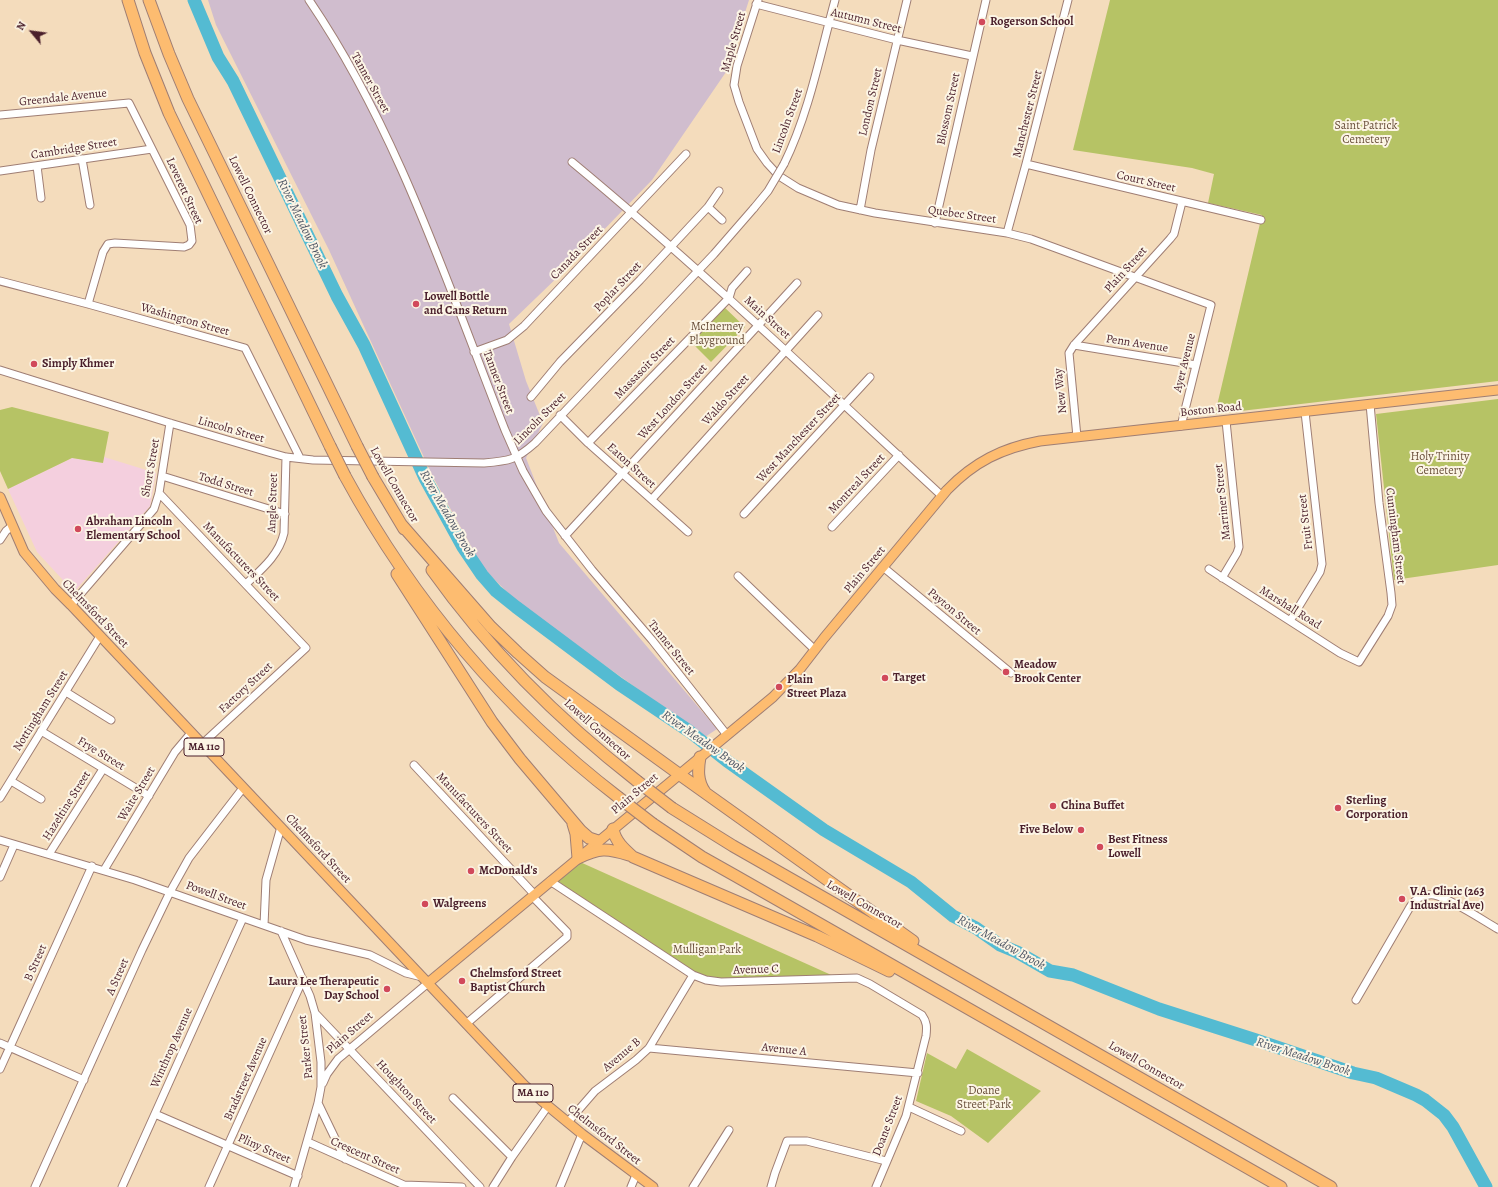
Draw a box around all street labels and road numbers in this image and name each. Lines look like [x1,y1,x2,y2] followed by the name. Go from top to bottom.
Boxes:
[829,5,903,37] street label: Autumn Street
[719,10,749,74] street label: Maple Street
[348,50,392,116] street label: Tanner Street
[856,67,886,137] street label: London Street
[1010,69,1046,159] street label: Manchester Street
[934,72,964,146] street label: Blossom Street
[18,86,108,110] street label: Greendale Avenue
[770,86,806,156] street label: Lincoln Street
[30,135,118,163] street label: Cambridge Street
[225,154,275,236] street label: Lowell Connector
[162,155,206,227] street label: Leverett Street
[1115,168,1177,196] street label: Court Street
[927,203,997,227] street label: Quebec Street
[548,223,606,283] street label: Canada Street
[1102,244,1150,296] street label: Plain Street
[591,259,645,315] street label: Poplar Street
[741,293,793,343] street label: Main Street
[139,300,231,340] street label: Washington Street
[1105,332,1169,356] street label: Penn Avenue
[1171,332,1199,394] street label: Ayer Avenue
[612,334,678,402] street label: Massasoit Street
[479,348,517,416] street label: Tanner Street
[635,361,711,443] street label: West London Street
[1051,368,1071,414] street label: New Way
[700,372,752,428] street label: Waldo Street
[511,390,569,448] street label: Lincoln Street
[754,390,844,486] street label: West Manchester Street
[1180,400,1242,420] street label: Boston Road
[196,414,266,446] street label: Lincoln Street
[139,438,163,498] street label: Short Street
[604,440,658,492] street label: Eaton Street
[366,445,422,525] street label: Lowell Connector
[826,451,888,517] street label: Montreal Street
[1212,463,1234,541] street label: Marriner Street
[197,470,255,500] street label: Todd Street
[265,473,281,533] street label: Angle Street
[1382,487,1408,585] street label: Cunningham Street
[1295,493,1317,551] street label: Fruit Street
[199,519,283,605] street label: Manufacturers Street
[841,544,889,596] street label: Plain Street
[59,577,131,651] street label: Chelmsford Street
[1256,583,1324,633] street label: Marshall Road
[924,585,984,639] street label: Payton Street
[644,618,698,678] street label: Tanner Street
[216,659,276,717] street label: Factory Street
[10,668,72,754] street label: Nottingham Street
[561,696,633,764] street label: Lowell Connector
[75,734,127,774] street label: Frye Street
[184,738,224,756] road number: MA 110
[115,764,159,824] street label: Waite Street
[40,769,94,843] street label: Hazeltine Street
[433,770,515,856] street label: Manufacturers Street
[609,770,661,818] street label: Plain Street
[282,811,354,887] street label: Chelmsford Street
[824,877,904,933] street label: Lowell Connector
[184,878,248,914] street label: Powell Street
[21,942,51,984] street label: B Street
[104,956,132,998] street label: A Street
[733,962,779,978] street label: Avenue C
[148,1006,196,1090] street label: Winthrop Avenue
[324,1009,376,1057] street label: Plain Street
[295,1014,317,1080] street label: Parker Street
[221,1035,271,1123] street label: Bradstreet Avenue
[600,1035,644,1075] street label: Avenue B
[1106,1038,1186,1094] street label: Lowell Connector
[761,1040,807,1060] street label: Avenue A
[373,1057,439,1127] street label: Houghton Street
[513,1084,553,1102] road number: MA 110
[870,1094,906,1158] street label: Doane Street
[564,1102,644,1168] street label: Chelmsford Street
[235,1131,293,1167] street label: Pliny Street
[328,1134,402,1178] street label: Crescent Street

